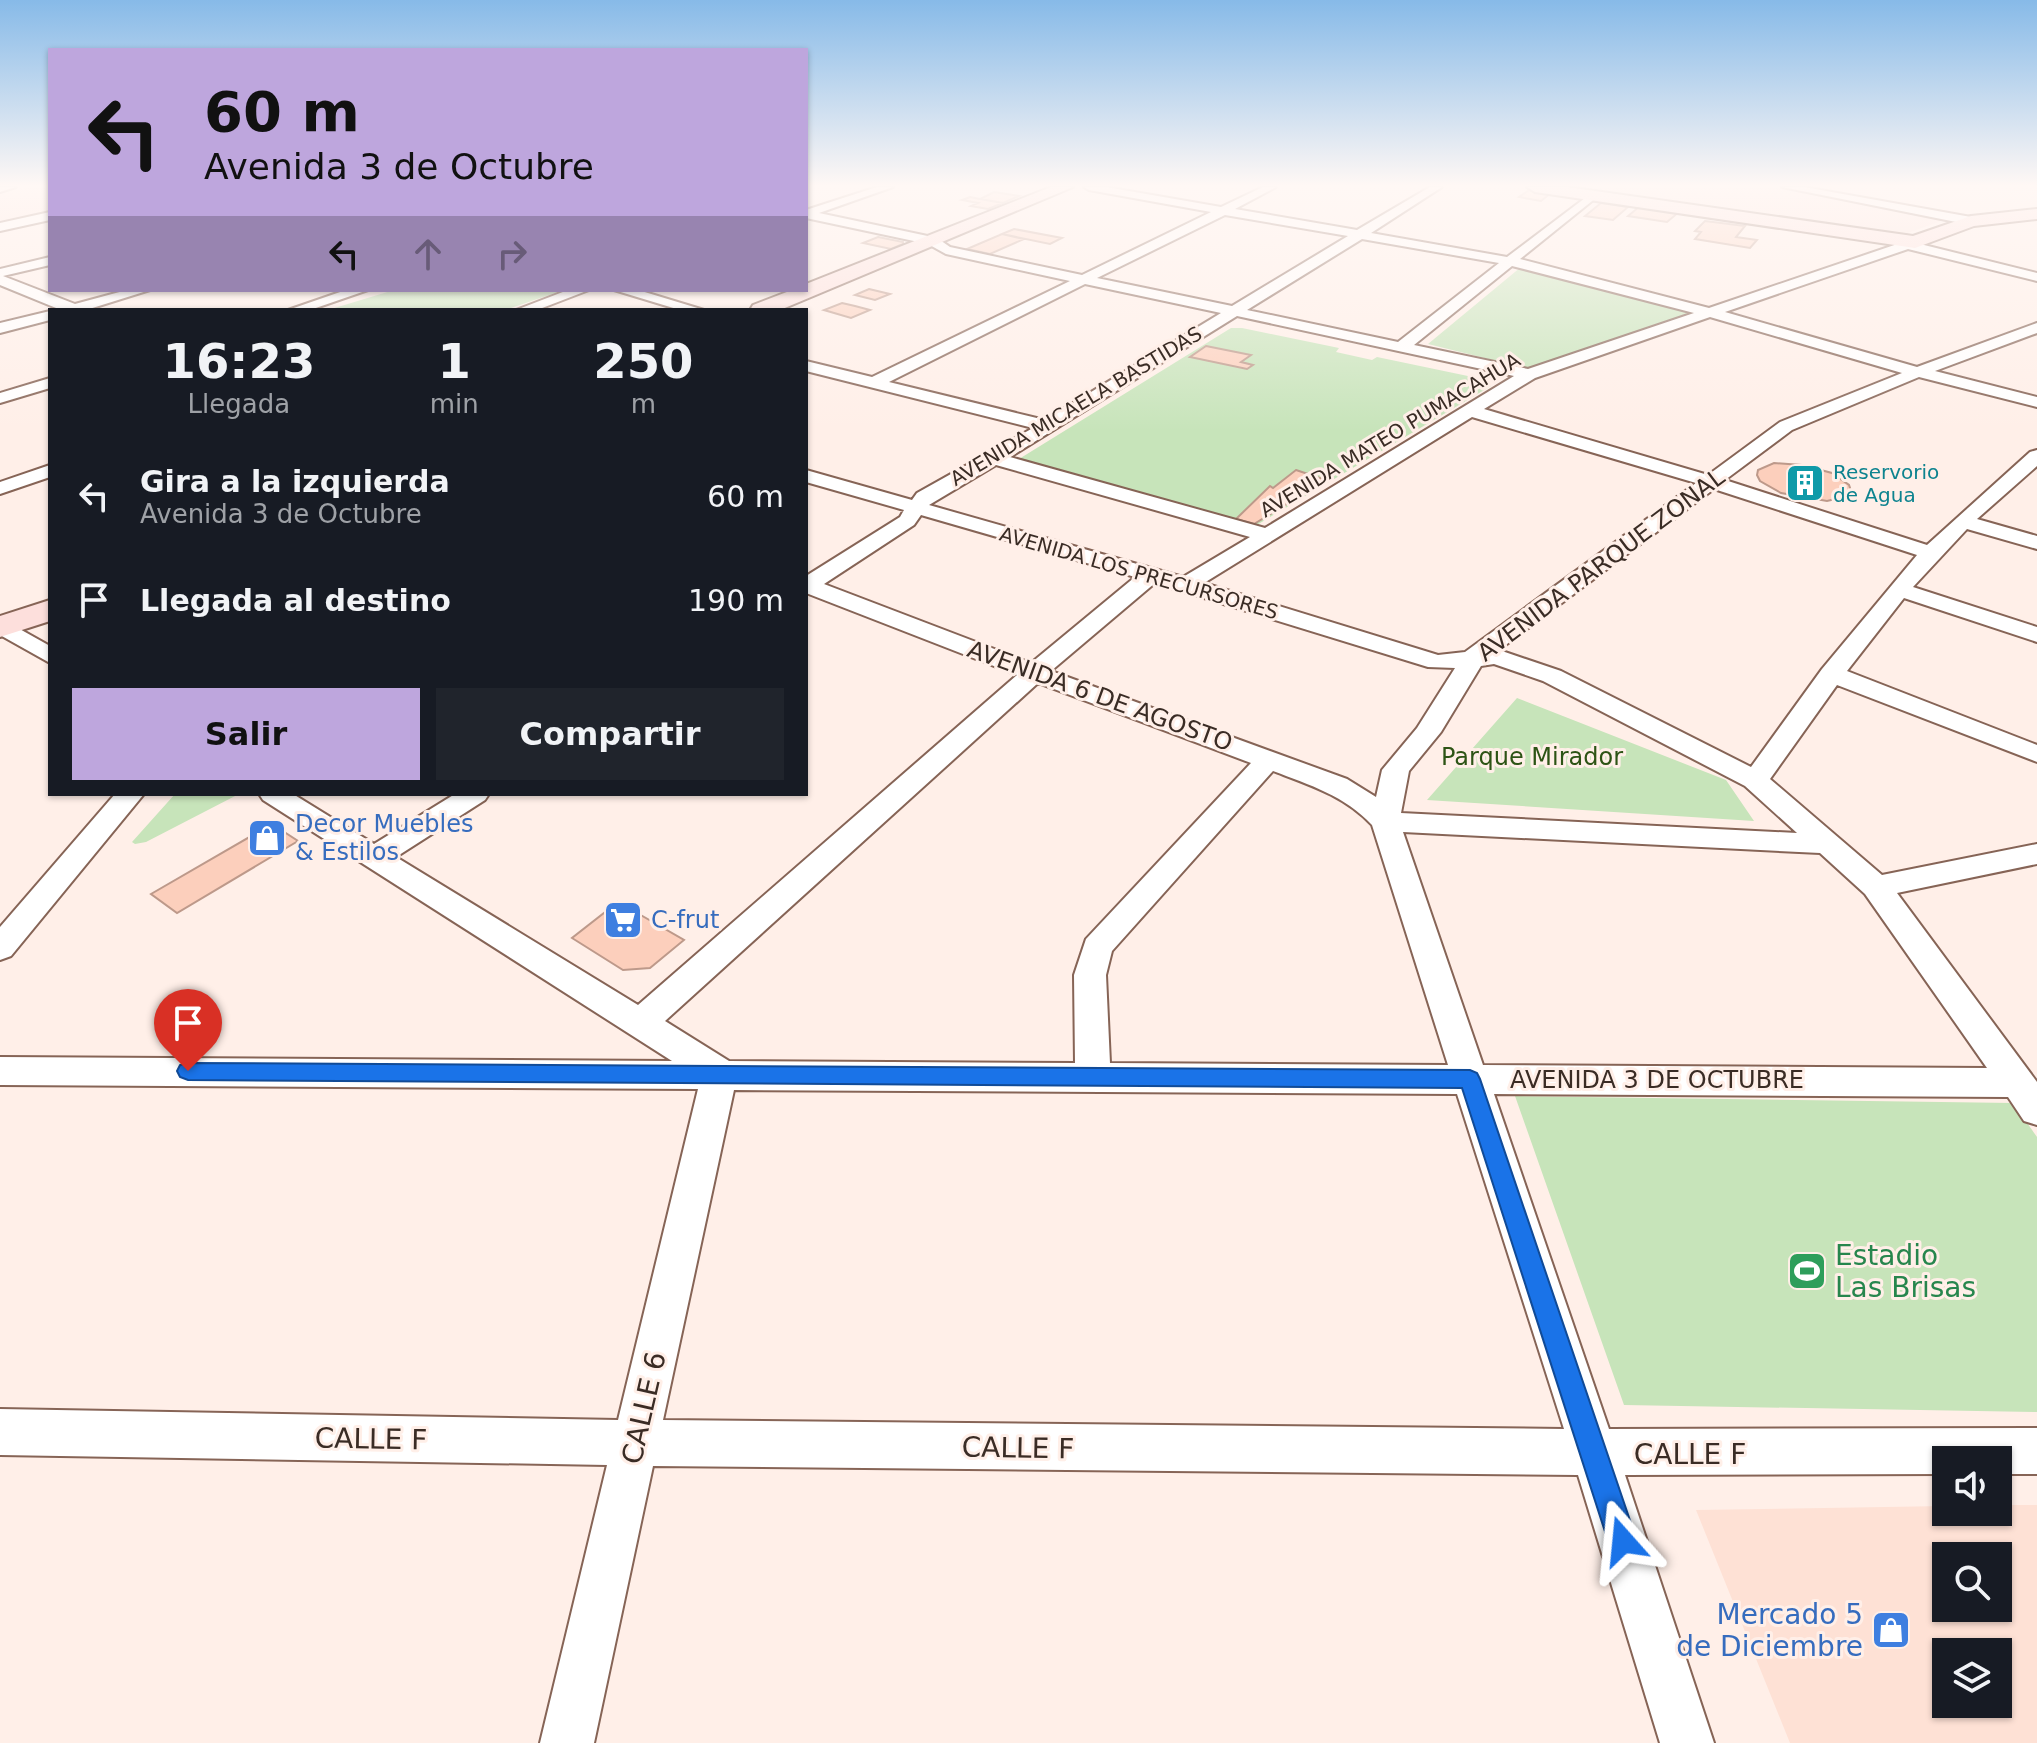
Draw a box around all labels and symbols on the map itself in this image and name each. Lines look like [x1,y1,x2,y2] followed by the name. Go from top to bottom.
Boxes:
[946,321,1206,491] street label: AVENIDA MICAELA BASTIDAS
[1256,347,1525,522] street label: AVENIDA MATEO PUMACAHUA
[1833,460,1939,507] place label: Reservorio de Agua
[1784,462,1826,504] building icon: Reservorio de Agua
[1472,463,1730,667] street label: AVENIDA PARQUE ZONAL
[997,522,1281,624] street label: AVENIDA LOS PRECURSORES
[964,635,1236,757] street label: AVENIDA 6 DE AGOSTO
[1441,743,1623,771] park label: Parque Mirador
[295,810,473,866] place label: Decor Muebles & Estilos
[246,817,288,859] shop icon: Decor Muebles & Estilos
[602,899,644,941] supermarket icon: C-frut
[651,906,719,934] place label: C-frut
[154,989,222,1071] pin
[1510,1066,1804,1094] street label: AVENIDA 3 DE OCTUBRE
[1835,1239,1976,1304] place label: Estadio Las Brisas
[1786,1250,1828,1292] sports icon: Estadio Las Brisas
[615,1349,673,1467] street label: CALLE 6
[314,1422,428,1456] street label: CALLE F
[961,1431,1075,1465] street label: CALLE F
[1634,1438,1746,1471] street label: CALLE F
[1581,1499,1665,1583] position arrow
[1676,1598,1863,1663] place label: Mercado 5 de Diciembre
[1870,1609,1912,1651] shop icon: Mercado 5 de Diciembre

